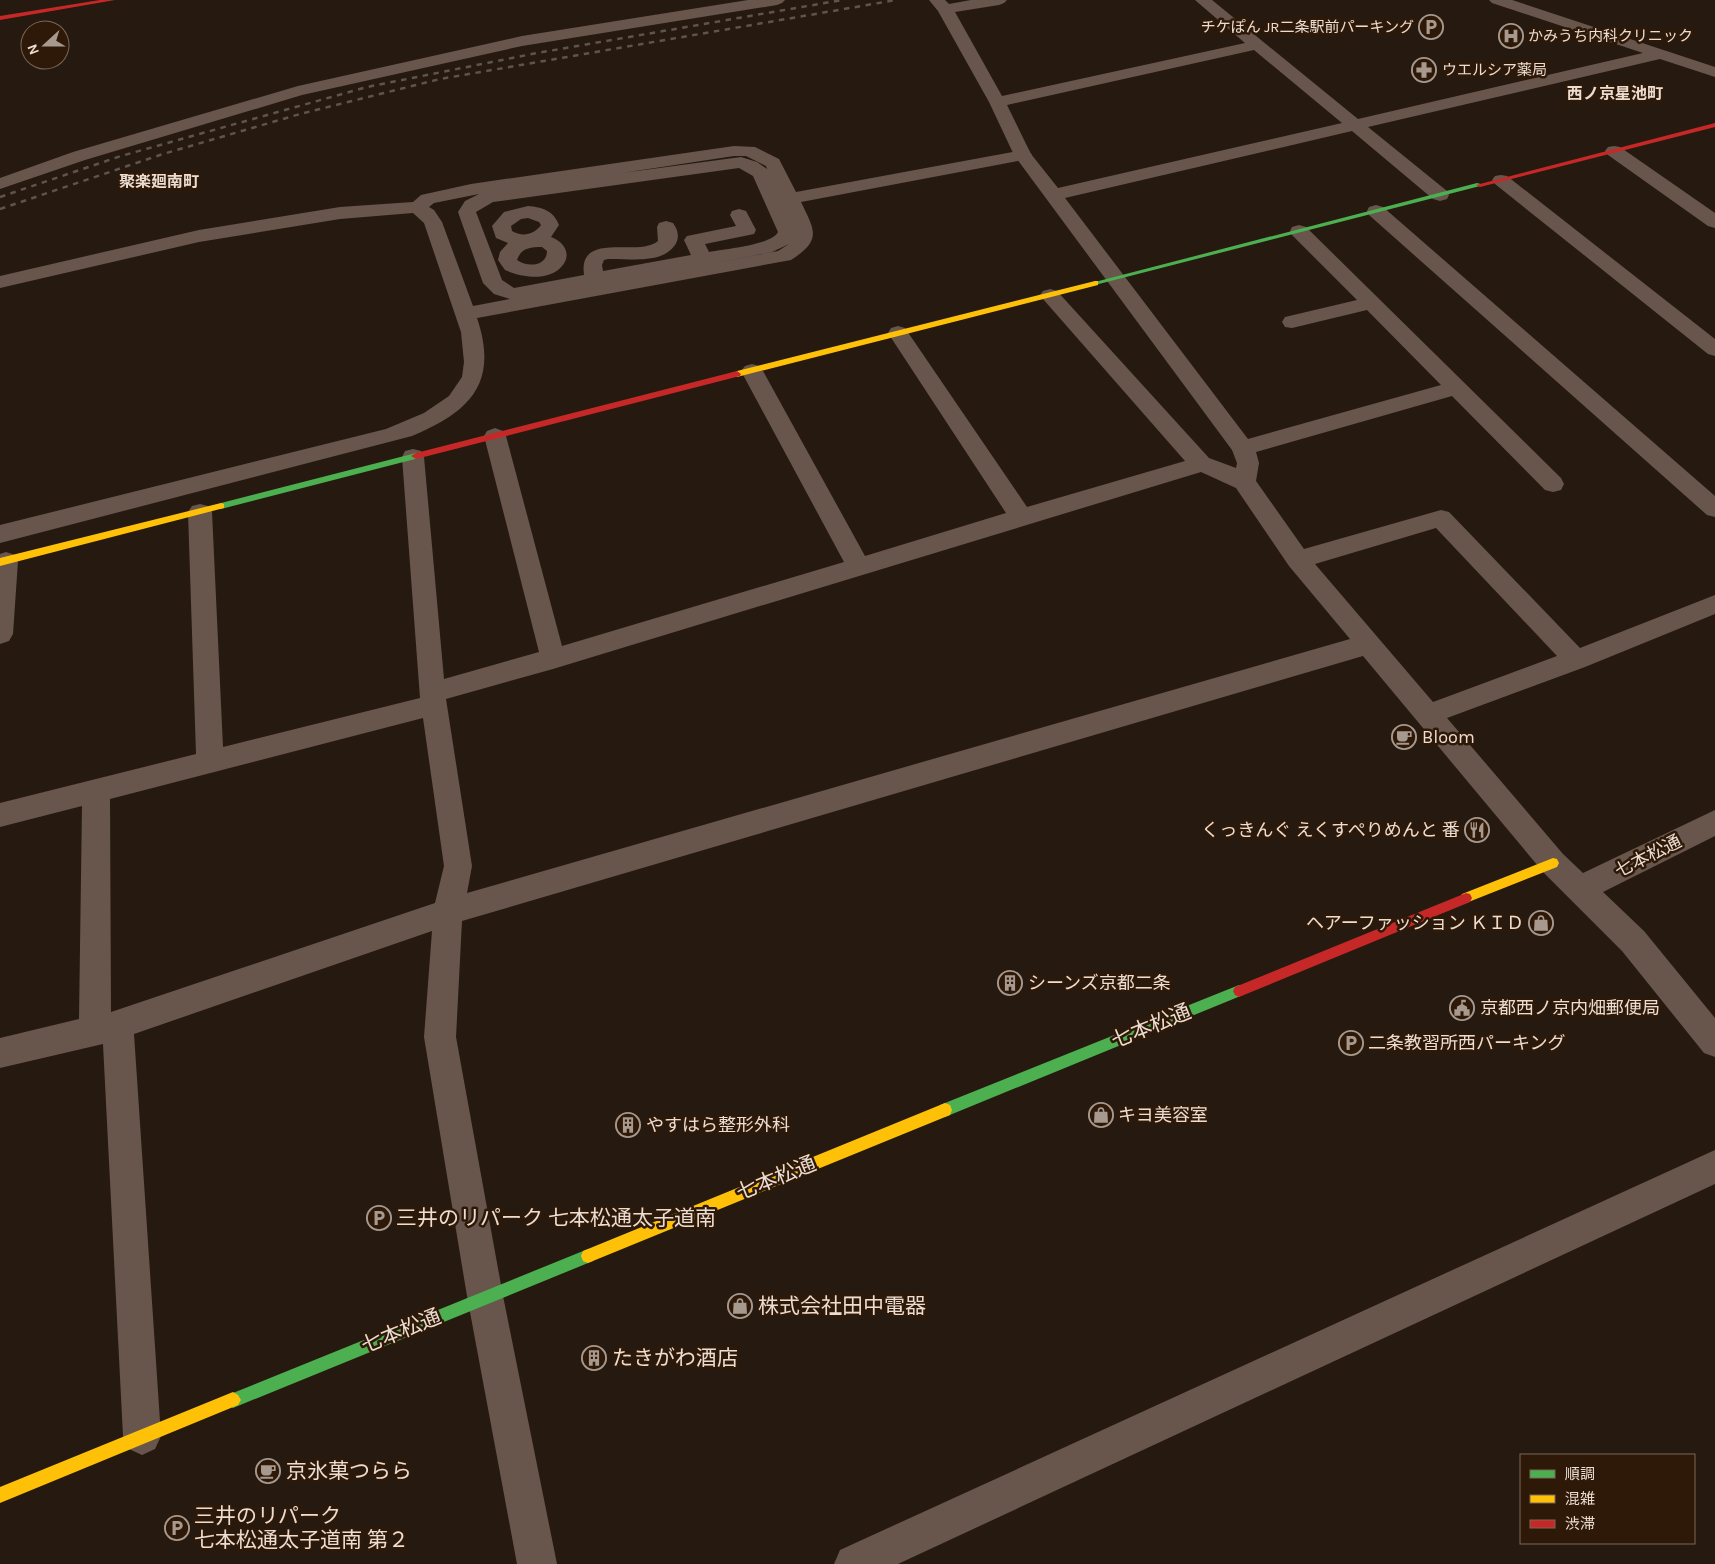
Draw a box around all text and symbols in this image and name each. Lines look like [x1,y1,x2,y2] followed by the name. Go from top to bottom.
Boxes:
[1418,14,1444,40] parking icon: チケぽん JR二条駅前パーキング
[1201,18,1414,36] place label: チケぽん JR二条駅前パーキング
[20,20,70,70] north arrow
[1498,23,1524,49] hospital icon: かみうち内科クリニック
[1528,27,1693,45] place label: かみうち内科クリニック
[24,42,43,57] text: N
[1411,57,1437,83] pharmacy icon: ウエルシア薬局
[1442,61,1547,79] place label: ウエルシア薬局
[1567,84,1663,103] district label: 西ノ京星池町
[119,172,199,191] district label: 聚楽廻南町
[1391,724,1417,750] cafe icon: Bloom
[1422,726,1475,748] place label: Bloom
[1464,817,1490,843] restaurant icon: くっきんぐ えくすぺりめんと 番
[1201,819,1460,841] place label: くっきんぐ えくすぺりめんと 番
[1611,830,1685,882] street label: 七本松通
[1528,910,1554,936] shop icon: ヘアーファッション ＫＩＤ
[1306,912,1524,934] place label: ヘアーファッション ＫＩＤ
[997,970,1023,996] building icon: シーンズ京都二条
[1028,972,1171,994] place label: シーンズ京都二条
[1449,995,1475,1021] public building icon: 京都西ノ京内畑郵便局
[1480,997,1660,1019] place label: 京都西ノ京内畑郵便局
[1108,999,1194,1053] street label: 七本松通
[1338,1030,1364,1056] parking icon: 二条教習所西パーキング
[1368,1032,1565,1054] place label: 二条教習所西パーキング
[1088,1102,1114,1128] shop icon: キヨ美容室
[1118,1104,1208,1126] place label: キヨ美容室
[615,1112,641,1138] building icon: やすはら整形外科
[646,1114,790,1136] place label: やすはら整形外科
[733,1151,819,1205] street label: 七本松通
[366,1205,392,1231] parking icon: 三井のリパーク 七本松通太子道南
[396,1206,716,1230] place label: 三井のリパーク 七本松通太子道南
[727,1293,753,1319] shop icon: 株式会社田中電器
[758,1294,926,1318] place label: 株式会社田中電器
[358,1304,444,1358] street label: 七本松通
[581,1345,607,1371] building icon: たきがわ酒店
[612,1346,738,1370] place label: たきがわ酒店
[1520,1454,1695,1544] legend
[255,1458,281,1484] cafe icon: 京氷菓つらら
[286,1459,412,1483] place label: 京氷菓つらら
[1565,1465,1595,1483] text: 順調
[1565,1490,1595,1508] text: 混雑
[194,1504,409,1552] place label: 三井のリパーク 七本松通太子道南 第２
[164,1515,190,1541] parking icon: 三井のリパーク 七本松通太子道南 第２
[1565,1515,1595,1533] text: 渋滞

